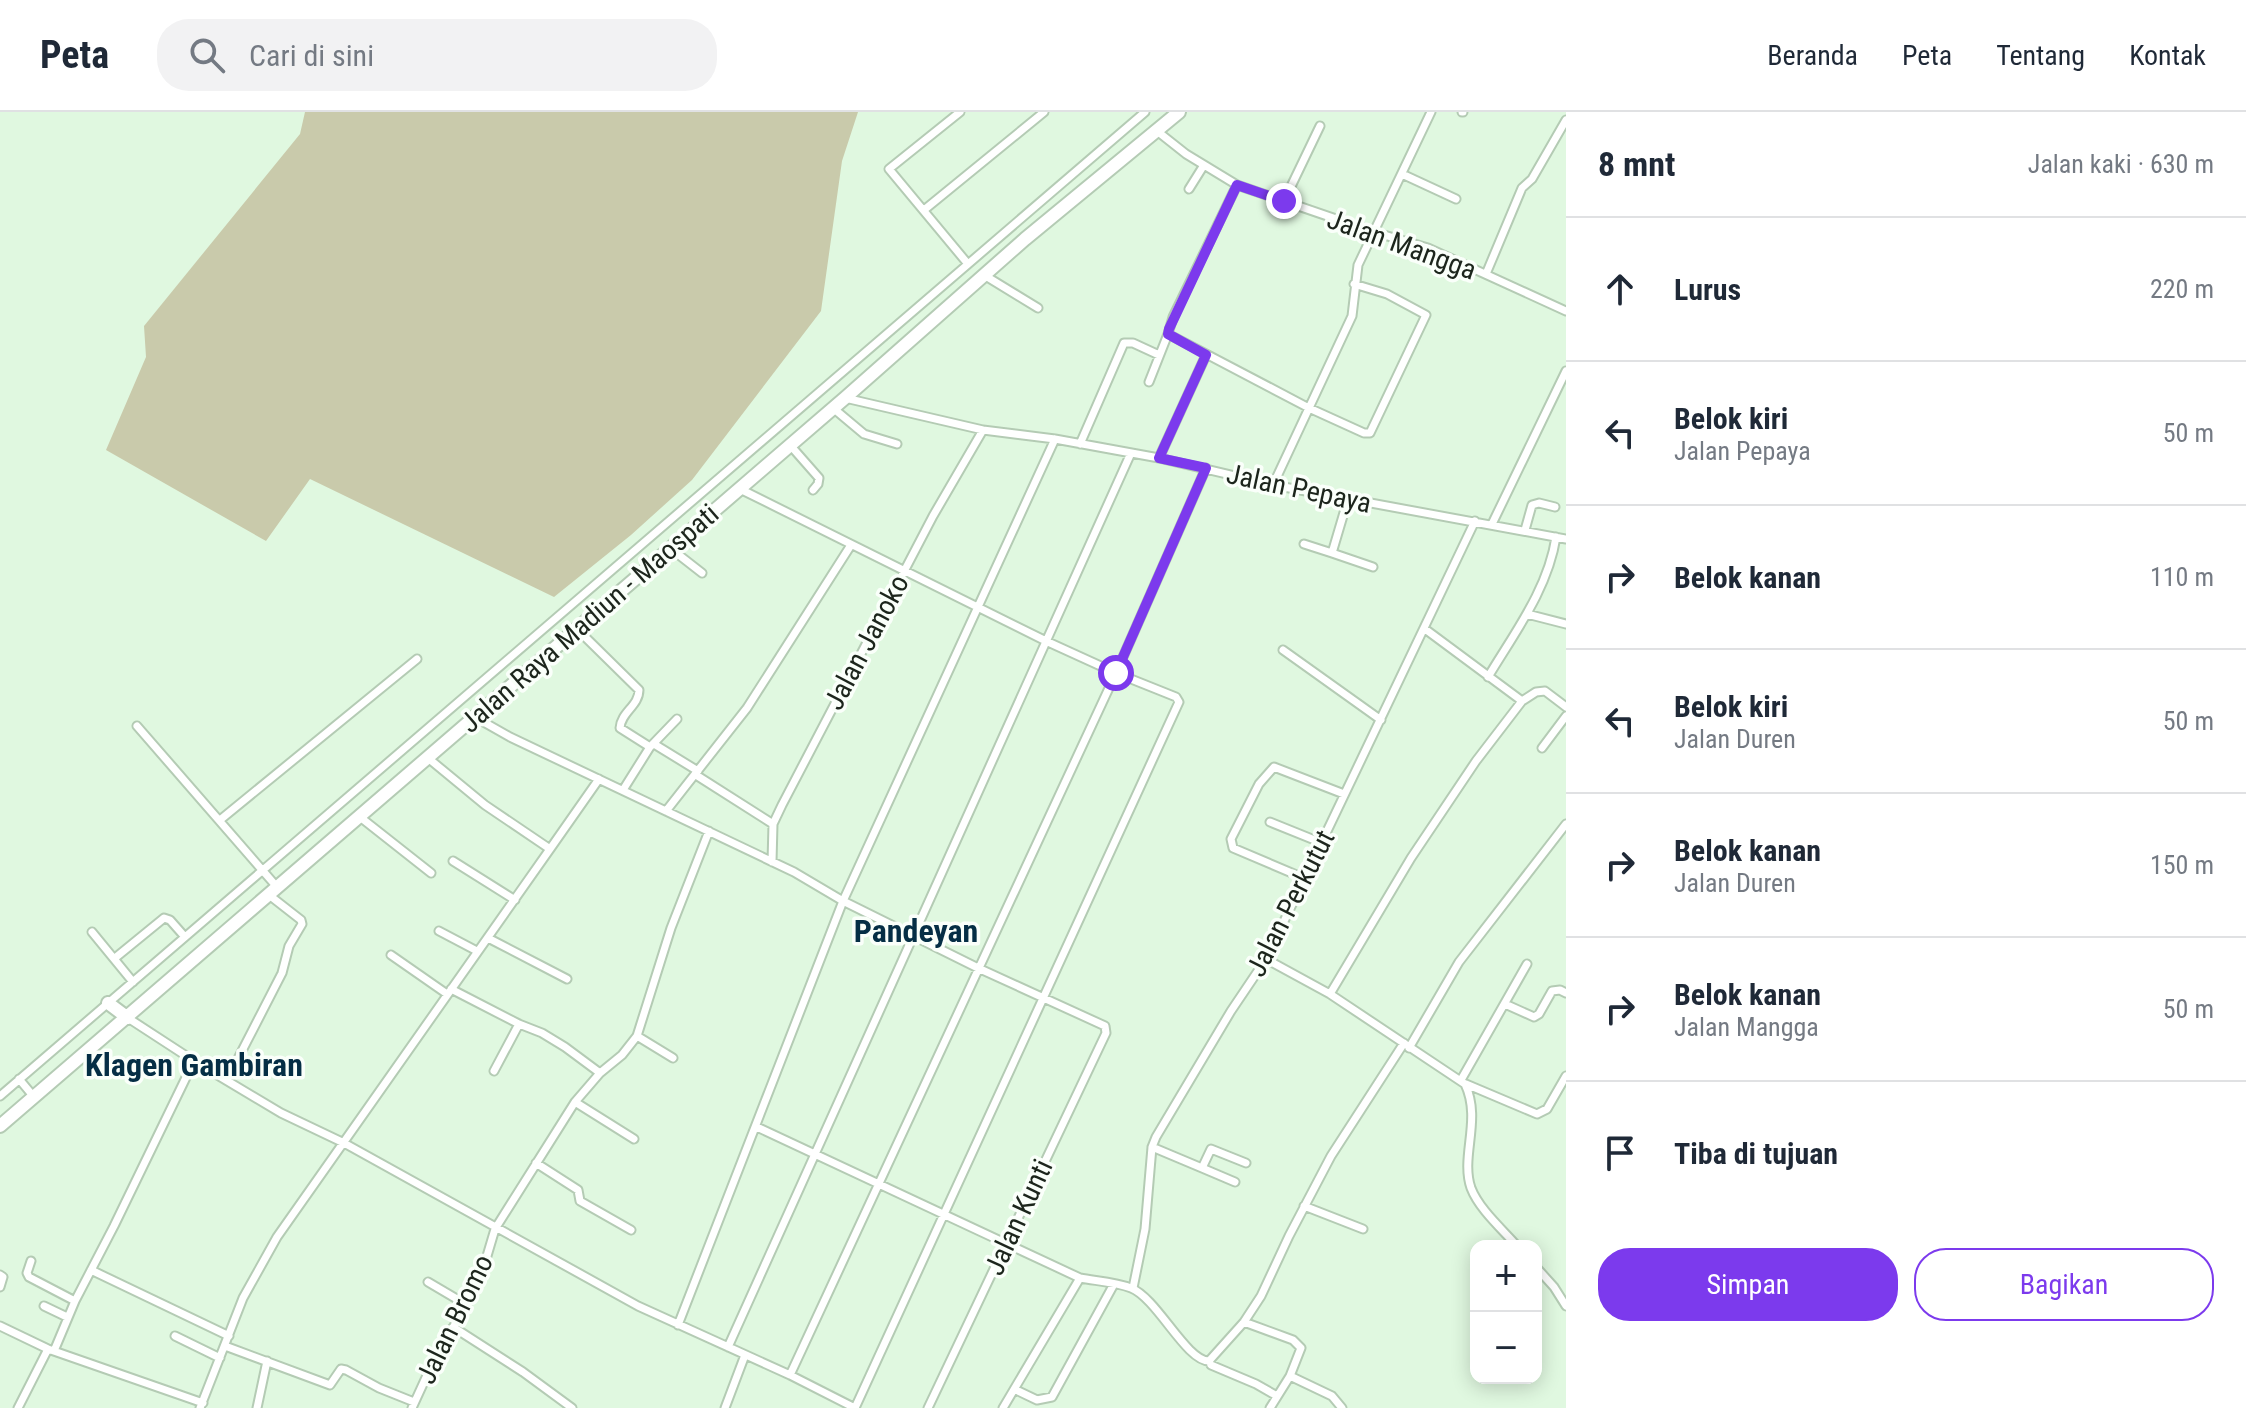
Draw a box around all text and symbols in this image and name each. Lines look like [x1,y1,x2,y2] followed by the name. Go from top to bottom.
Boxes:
[157,19,717,91] search box
[40,33,109,77] text: Peta
[185,33,229,77] icon: search
[249,38,374,73] text: Cari di sini
[1767,39,1858,72] text: Beranda
[1902,39,1952,72] text: Peta
[1996,39,2085,72] text: Tentang
[2129,39,2206,72] text: Kontak
[1598,144,1675,184] text: 8 mnt
[2028,149,2214,179] text: Jalan kaki · 630 m
[1266,183,1302,219] route end
[1323,202,1481,287] street label: Jalan Mangga
[1598,267,1642,311] icon: ahead
[1674,272,1741,307] text: Lurus
[2150,274,2214,304] text: 220 m
[1674,401,1788,436] text: Belok kiri
[1598,411,1642,455] icon: left
[2163,418,2214,448] text: 50 m
[1674,436,1811,466] text: Jalan Pepaya
[1224,457,1374,520] street label: Jalan Pepaya
[454,497,725,739] street label: Jalan Raya Madiun - Maospati
[1598,555,1642,599] icon: right
[1674,560,1821,595] text: Belok kanan
[2150,562,2214,592] text: 110 m
[817,569,916,715] street label: Jalan Janoko
[1098,655,1134,691] route start
[1674,689,1788,724] text: Belok kiri
[1598,699,1642,743] icon: left
[2163,706,2214,736] text: 50 m
[1674,724,1796,754] text: Jalan Duren
[1239,824,1341,982] street label: Jalan Perkutut
[1674,833,1821,868] text: Belok kanan
[1598,843,1642,887] icon: right
[2150,850,2214,880] text: 150 m
[1674,868,1796,898] text: Jalan Duren
[854,912,978,950] district label: Pandeyan
[1674,977,1821,1012] text: Belok kanan
[1598,987,1642,1031] icon: right
[2163,994,2214,1024] text: 50 m
[1674,1012,1819,1042] text: Jalan Mangga
[85,1046,303,1084] district label: Klagen Gambiran
[1598,1131,1642,1175] icon: arrive
[1674,1136,1838,1171] text: Tiba di tujuan
[977,1154,1060,1280] street label: Jalan Kunti
[1470,1240,1542,1384] map controls
[1470,1240,1542,1312] button: +
[1598,1248,1898,1321] button: Simpan
[1914,1248,2214,1321] button: Bagikan
[409,1249,500,1389] street label: Jalan Bromo
[1470,1312,1542,1384] button: −

